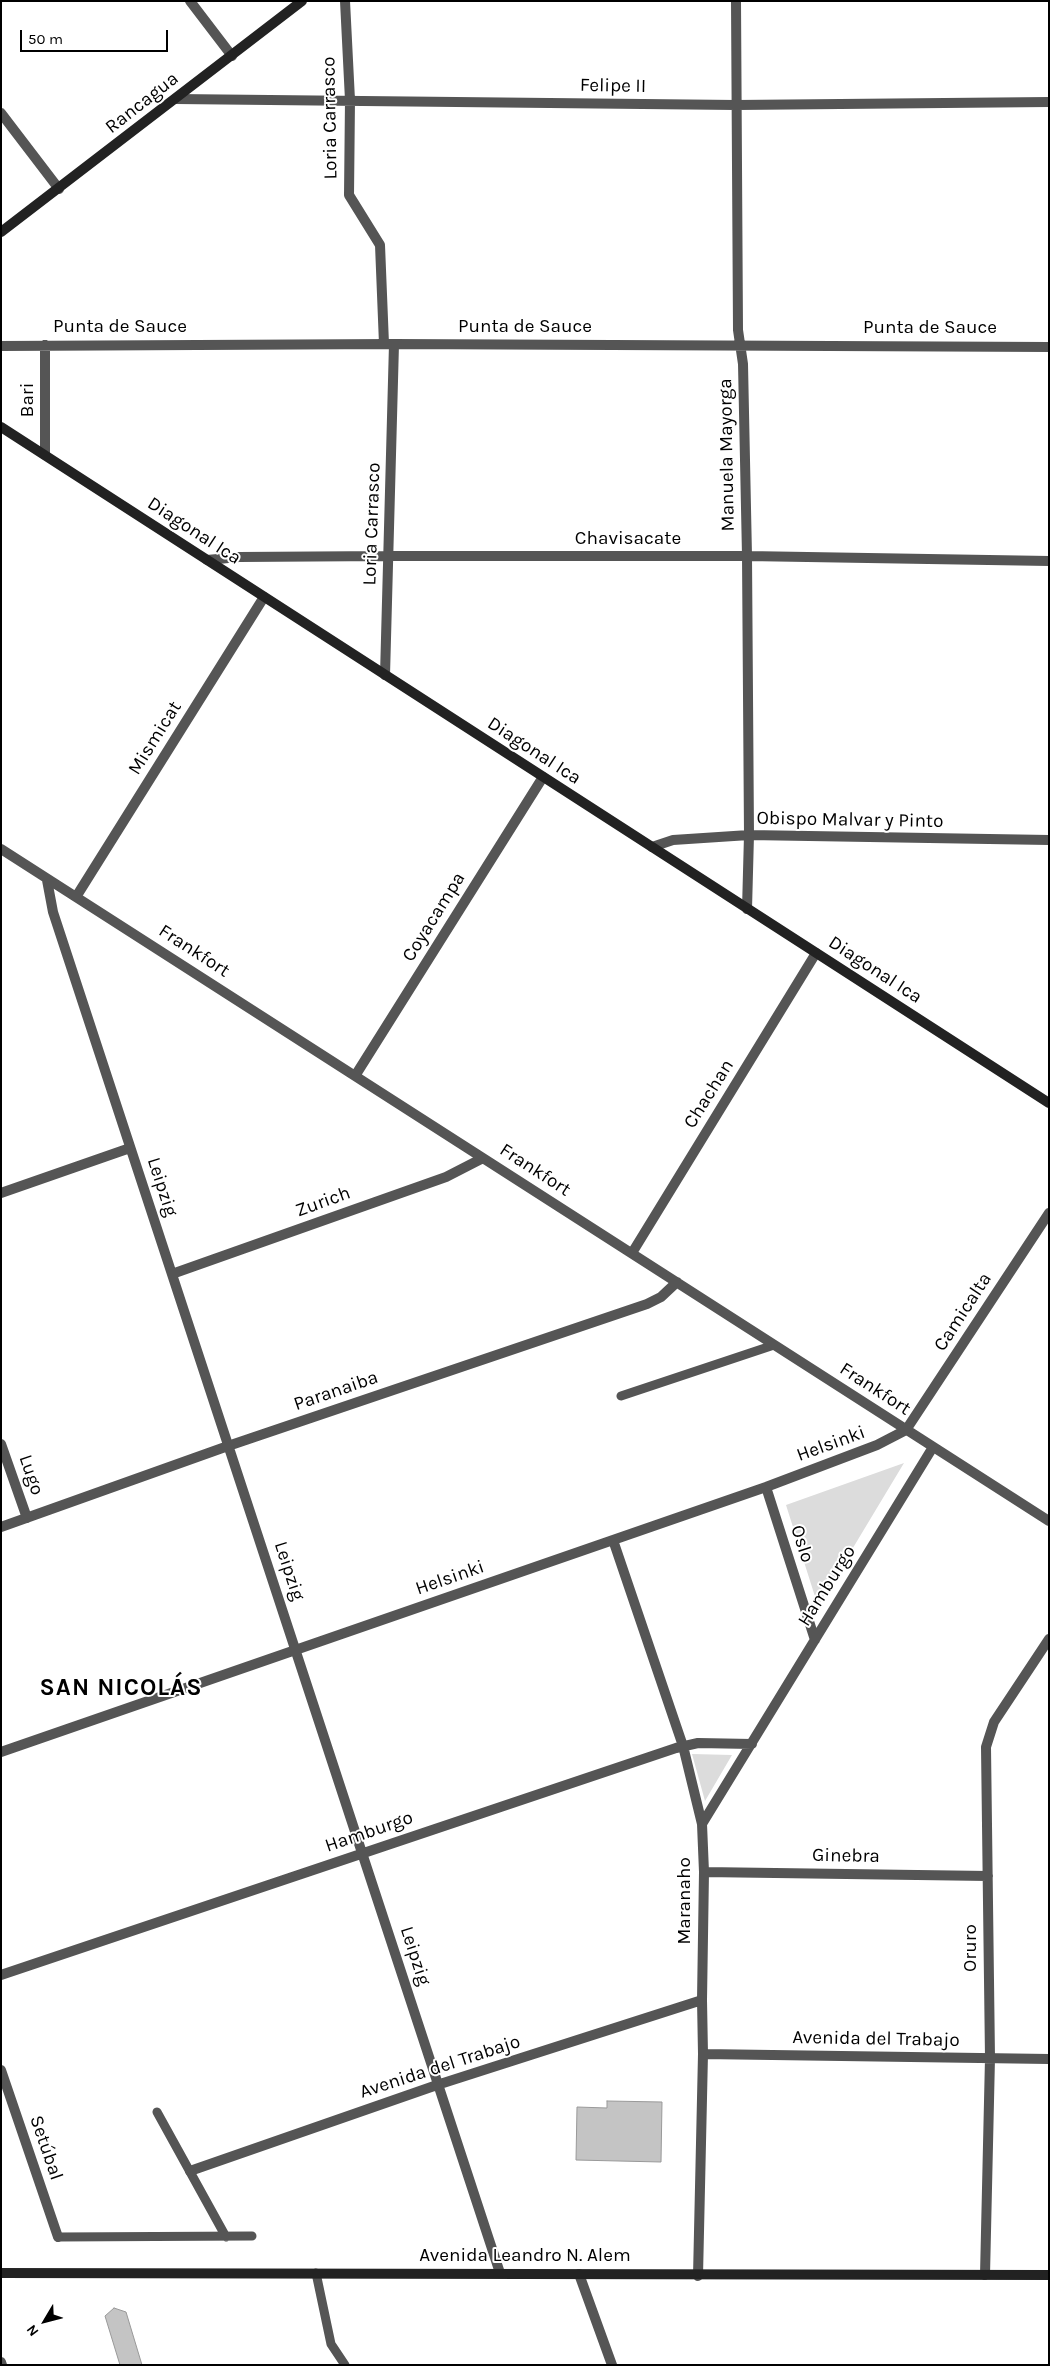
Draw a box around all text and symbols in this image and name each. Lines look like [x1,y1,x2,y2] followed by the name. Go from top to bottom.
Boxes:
[22,20,170,52] scale bar
[28,30,63,48] text: 50 m
[318,56,342,180] street label: Loria Carrasco
[101,67,183,139] street label: Rancagua
[580,74,646,98] street label: Felipe II
[53,316,187,338] street label: Punta de Sauce
[458,316,592,338] street label: Punta de Sauce
[863,317,997,339] street label: Punta de Sauce
[714,378,740,532] street label: Manuela Mayorga
[17,383,39,417] street label: Bari
[358,462,386,586] street label: Loria Carrasco
[143,492,245,570] street label: Diagonal Ica
[575,528,681,550] street label: Chavisacate
[123,697,187,779] street label: Mismicat
[483,712,585,790] street label: Diagonal Ica
[756,807,944,833] street label: Obispo Malvar y Pinto
[398,868,470,966] street label: Coyacampa
[154,920,234,982] street label: Frankfort
[824,931,926,1009] street label: Diagonal Ica
[679,1055,739,1133] street label: Chachan
[495,1139,575,1201] street label: Frankfort
[142,1155,182,1219] street label: Leipzig
[293,1182,353,1222] street label: Zurich
[929,1269,997,1355] street label: Camicalta
[835,1358,915,1420] street label: Frankfort
[291,1366,381,1416] street label: Paranaiba
[794,1421,868,1467] street label: Helsinki
[13,1452,49,1498] street label: Lugo
[785,1522,819,1566] street label: Oslo
[269,1539,309,1603] street label: Leipzig
[793,1541,861,1631] street label: Hamburgo
[413,1556,487,1600] street label: Helsinki
[38,1674,204,1702] district label: SAN NICOLÁS
[322,1806,416,1858] street label: Hamburgo
[812,1844,880,1868] street label: Ginebra
[674,1857,696,1945] street label: Maranaho
[395,1924,435,1988] street label: Leipzig
[960,1924,982,1972] street label: Oruro
[792,2026,960,2052] street label: Avenida del Trabajo
[357,2030,523,2104] street label: Avenida del Trabajo
[24,2113,68,2183] street label: Setúbal
[419,2245,631,2267] street label: Avenida Leandro N. Alem
[20,2296,70,2346] north arrow
[23,2321,42,2339] text: N

